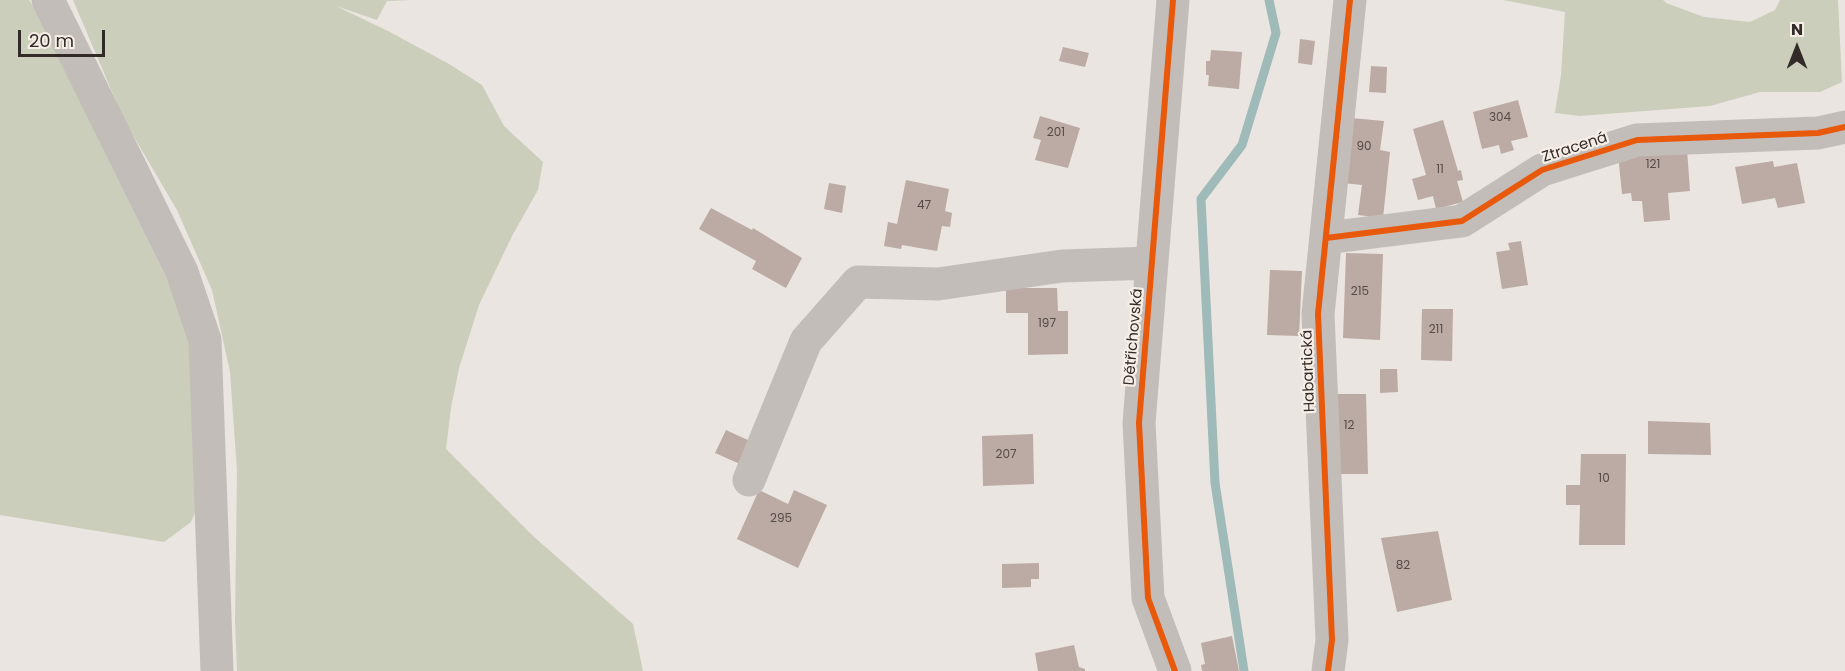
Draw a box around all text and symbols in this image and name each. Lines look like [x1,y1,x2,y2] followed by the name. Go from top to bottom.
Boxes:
[21,18,108,56] scale bar
[1767,18,1827,78] north arrow
[1791,18,1803,41] text: N
[29,28,74,53] text: 20 m
[1489,111,1511,125] house number: 304
[1047,126,1065,140] house number: 201
[1540,129,1610,167] street label: Ztracená
[1356,140,1372,154] house number: 90
[1646,158,1660,172] house number: 121
[1436,163,1444,177] house number: 11
[917,199,931,213] house number: 47
[1351,285,1369,299] house number: 215
[1121,288,1147,386] street label: Dětřichovská
[1038,317,1056,331] house number: 197
[1429,323,1443,337] house number: 211
[1299,329,1319,413] street label: Habartická
[1344,419,1354,433] house number: 12
[996,448,1016,462] house number: 207
[1598,472,1610,486] house number: 10
[770,512,792,526] house number: 295
[1396,559,1410,573] house number: 82

